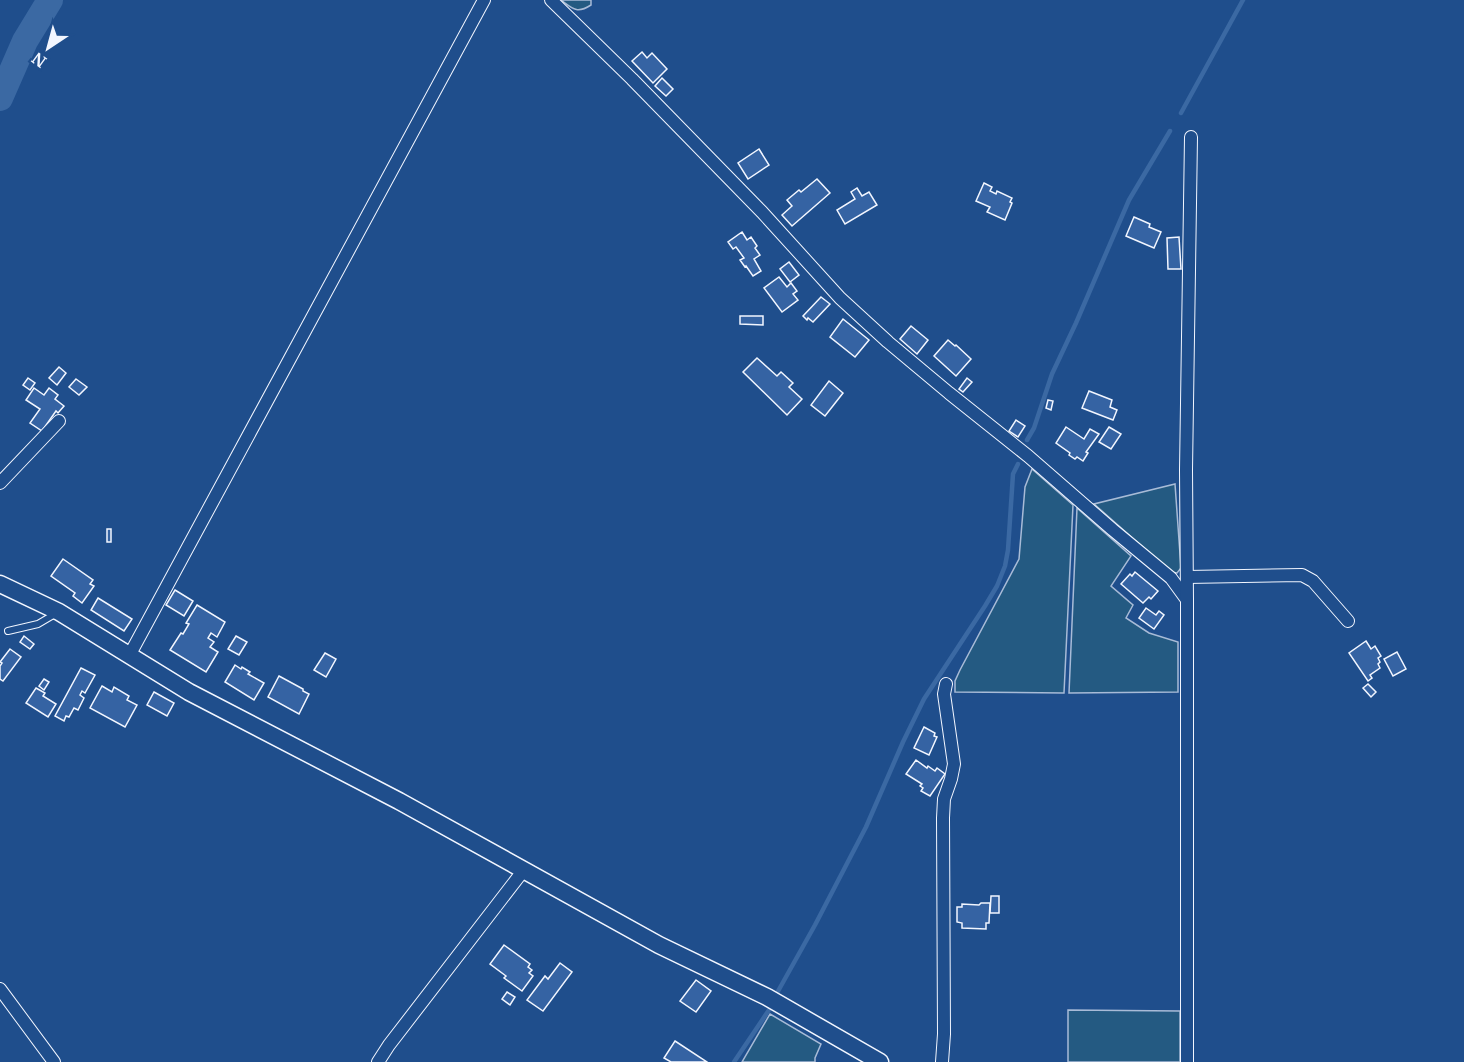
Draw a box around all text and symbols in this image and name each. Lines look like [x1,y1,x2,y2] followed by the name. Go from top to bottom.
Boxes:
[18,18,78,78] north arrow
[28,48,50,72] text: N

